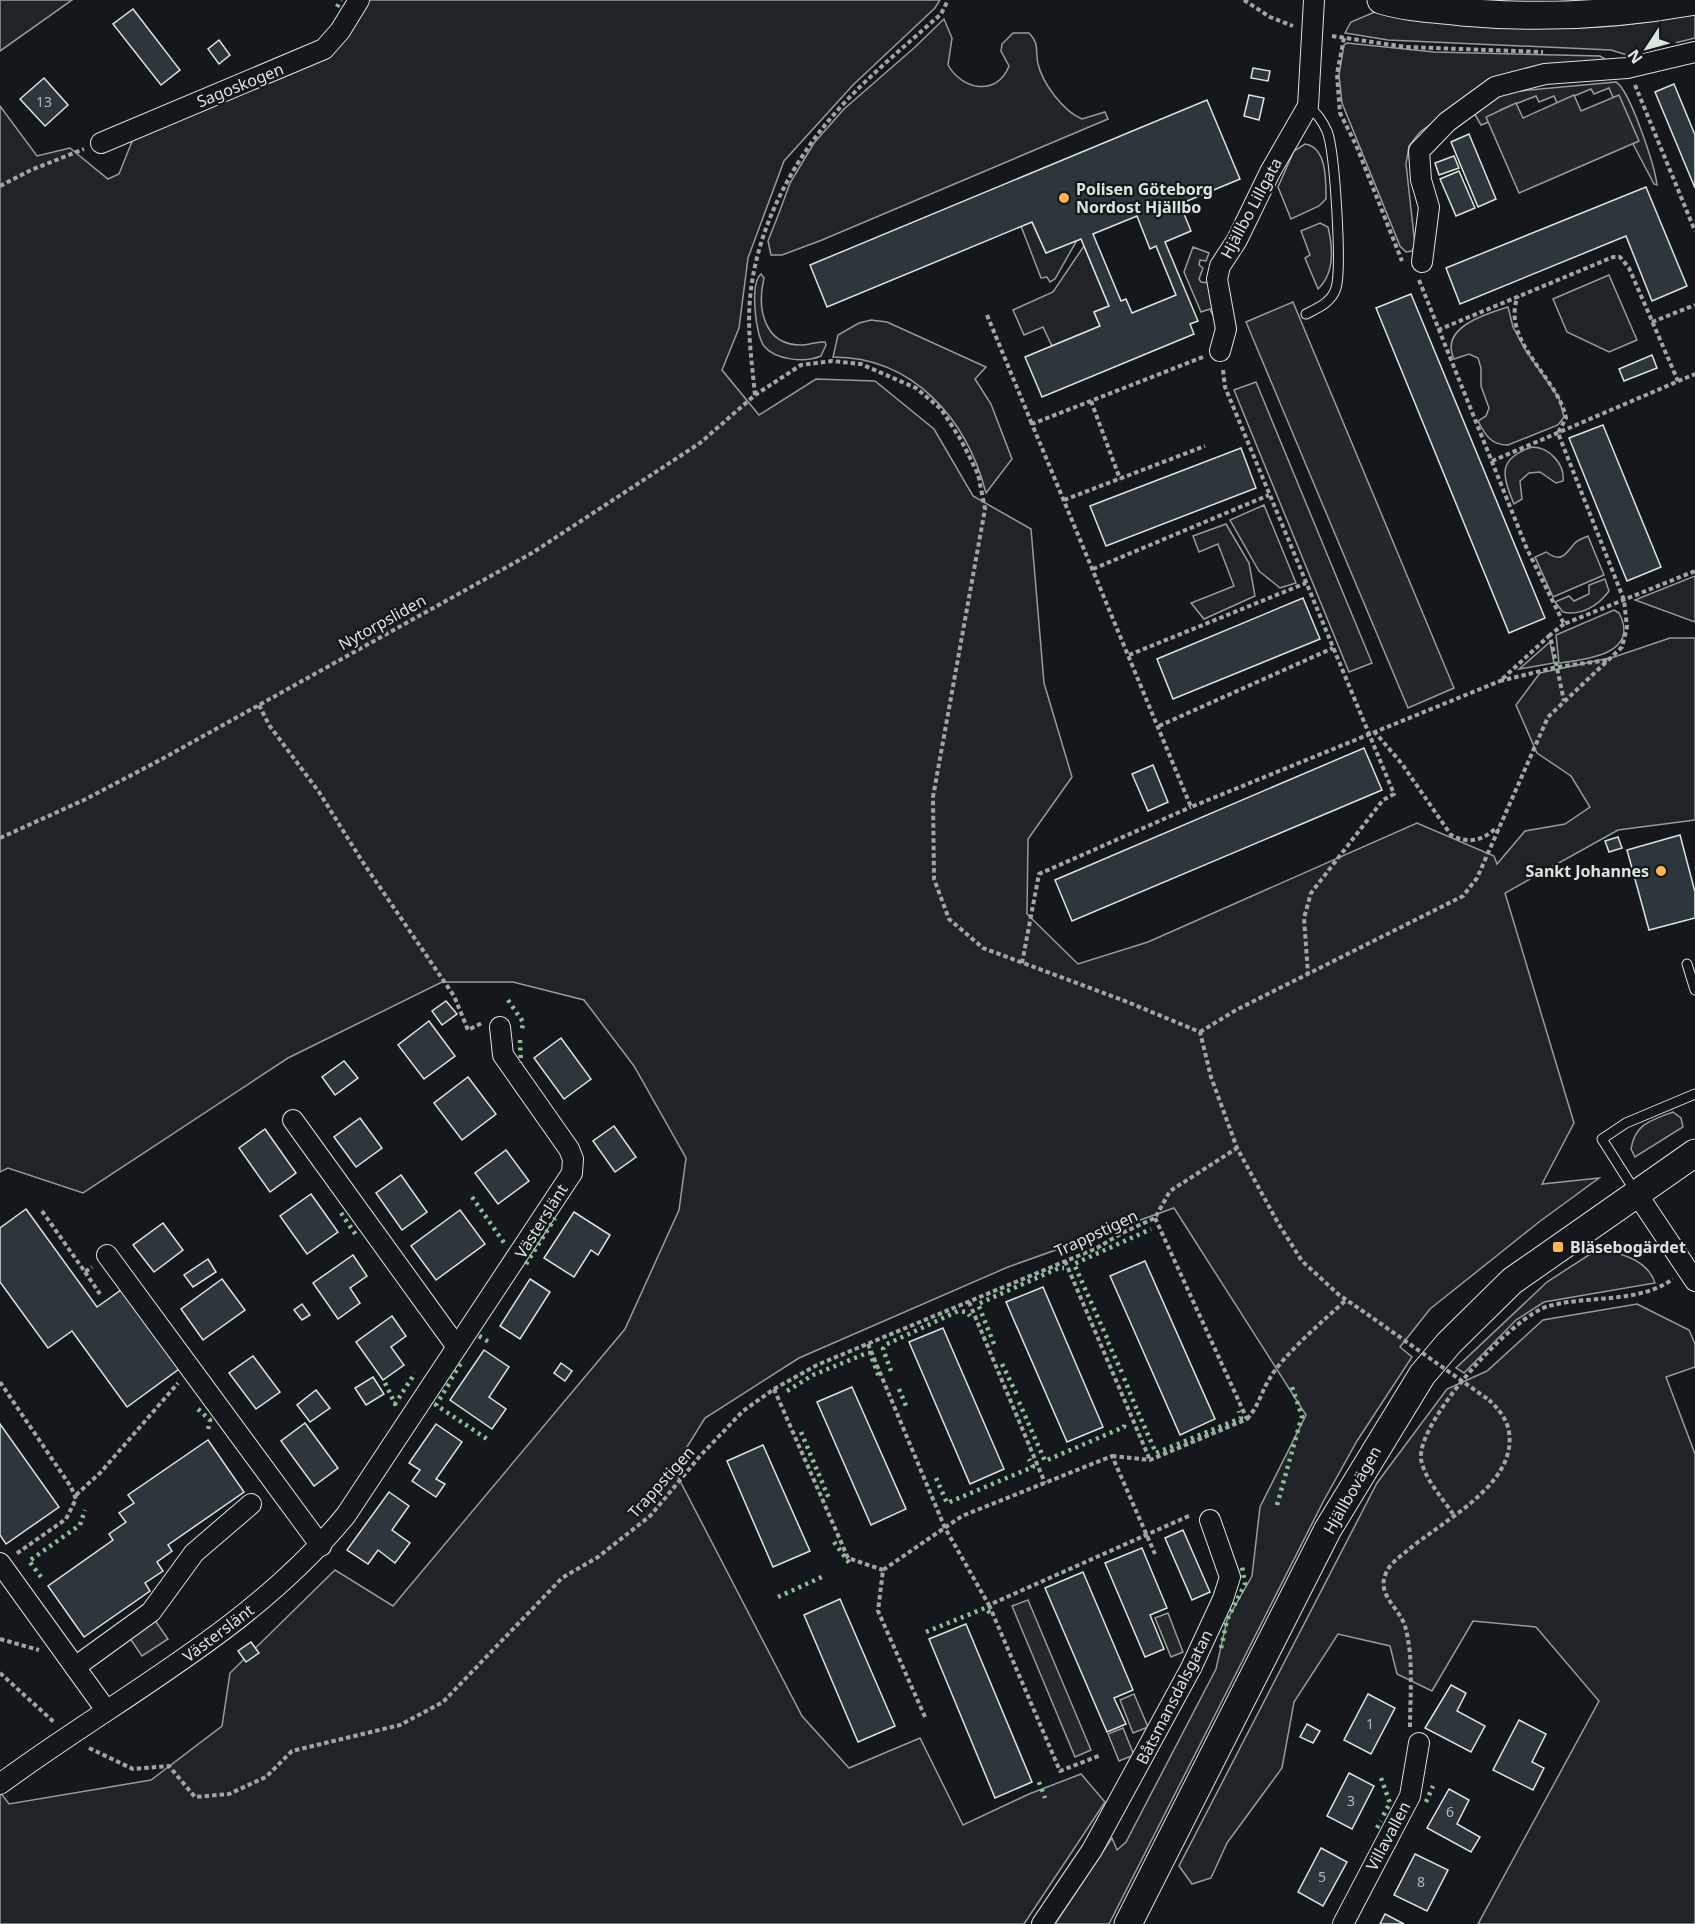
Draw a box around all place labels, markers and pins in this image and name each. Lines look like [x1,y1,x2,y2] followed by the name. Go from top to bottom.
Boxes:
[1076,178,1213,218] place label: Polisen Göteborg Nordost Hjällbo
[1057,191,1071,205] marker: Polisen Göteborg Nordost Hjällbo
[1526,860,1649,882] place label: Sankt Johannes
[1654,864,1668,878] marker: Sankt Johannes
[1570,1236,1686,1258] place label: Bläsebogärdet
[1551,1240,1565,1254] marker: Bläsebogärdet

